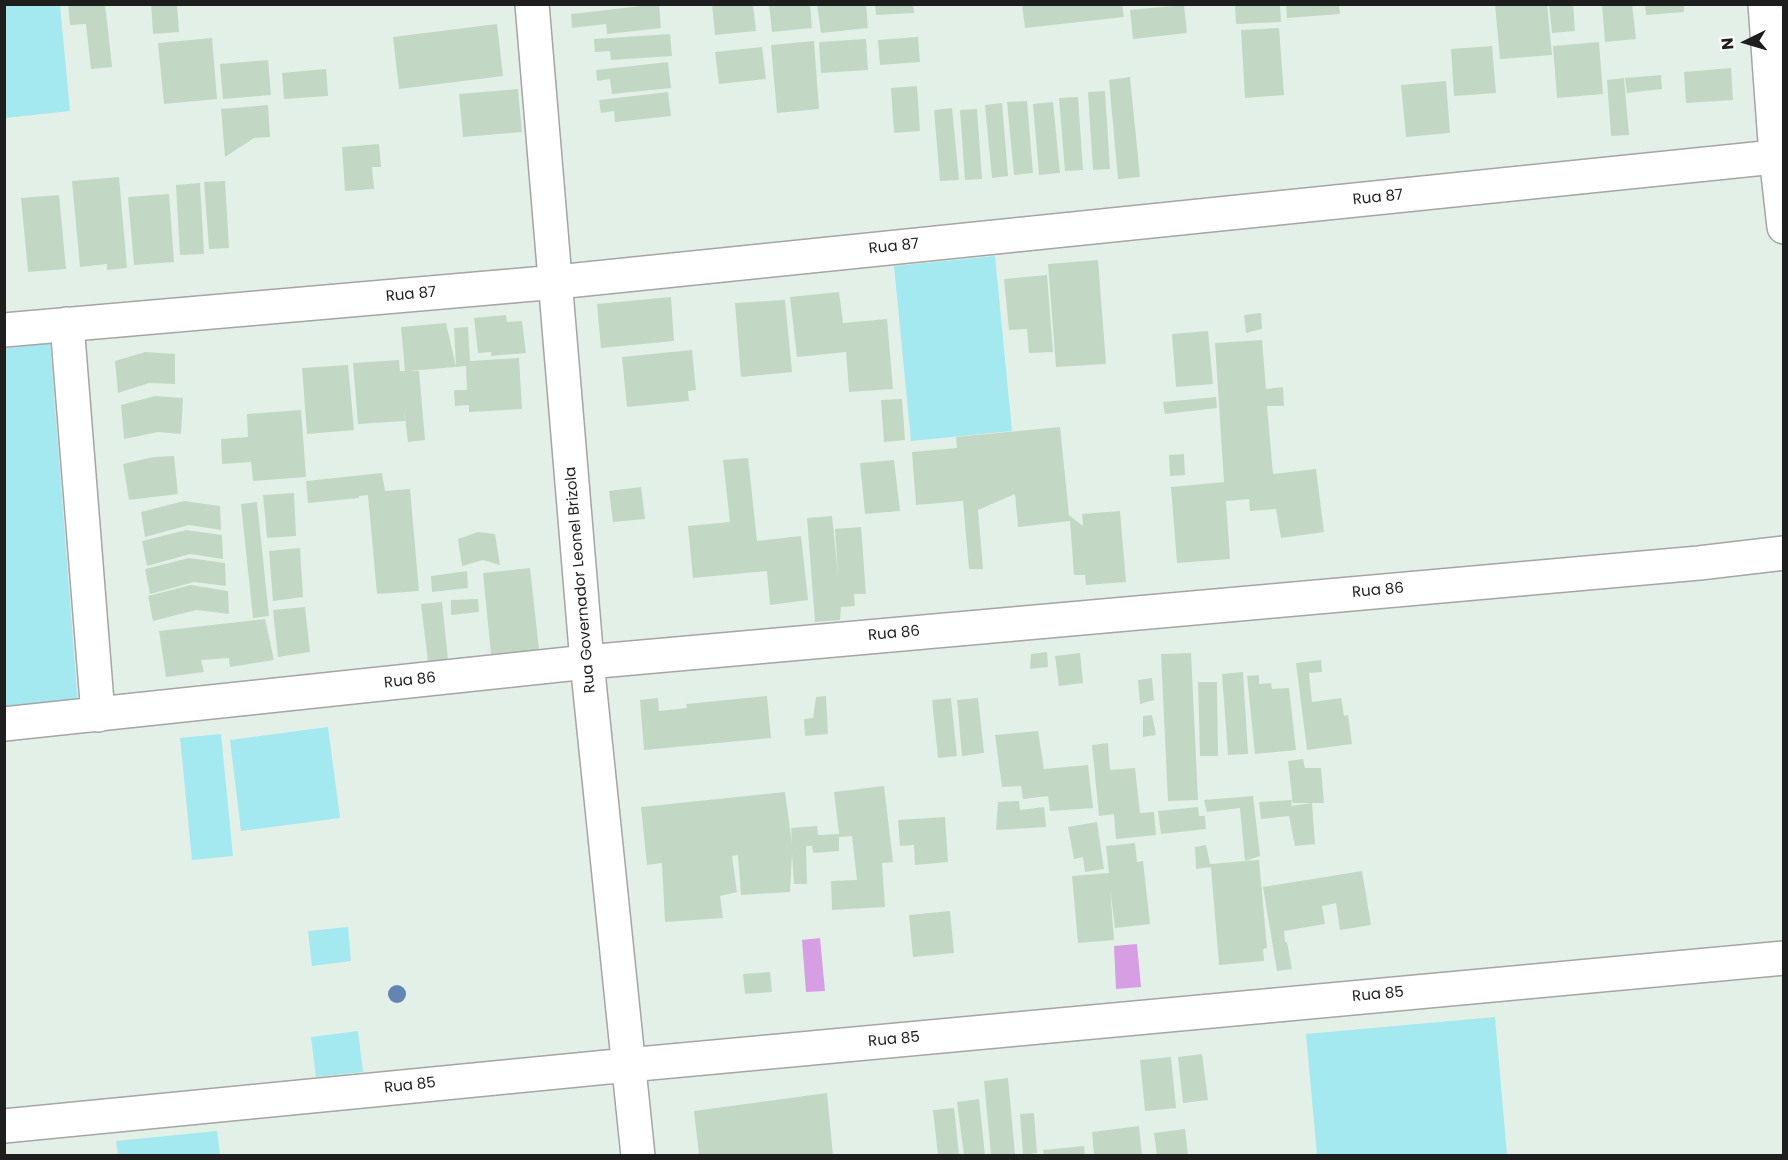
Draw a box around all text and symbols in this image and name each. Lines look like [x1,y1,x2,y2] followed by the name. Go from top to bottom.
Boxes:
[1716,12,1776,72] north arrow
[1716,37,1740,51] text: N
[1352,186,1404,210] street label: Rua 87
[868,235,920,259] street label: Rua 87
[385,284,437,306] street label: Rua 87
[562,466,600,694] street label: Rua Governador Leonel Brizola
[1351,580,1405,602] street label: Rua 86
[867,623,921,645] street label: Rua 86
[383,669,437,693] street label: Rua 86
[1351,984,1405,1006] street label: Rua 85
[867,1029,921,1051] street label: Rua 85
[383,1074,437,1098] street label: Rua 85

